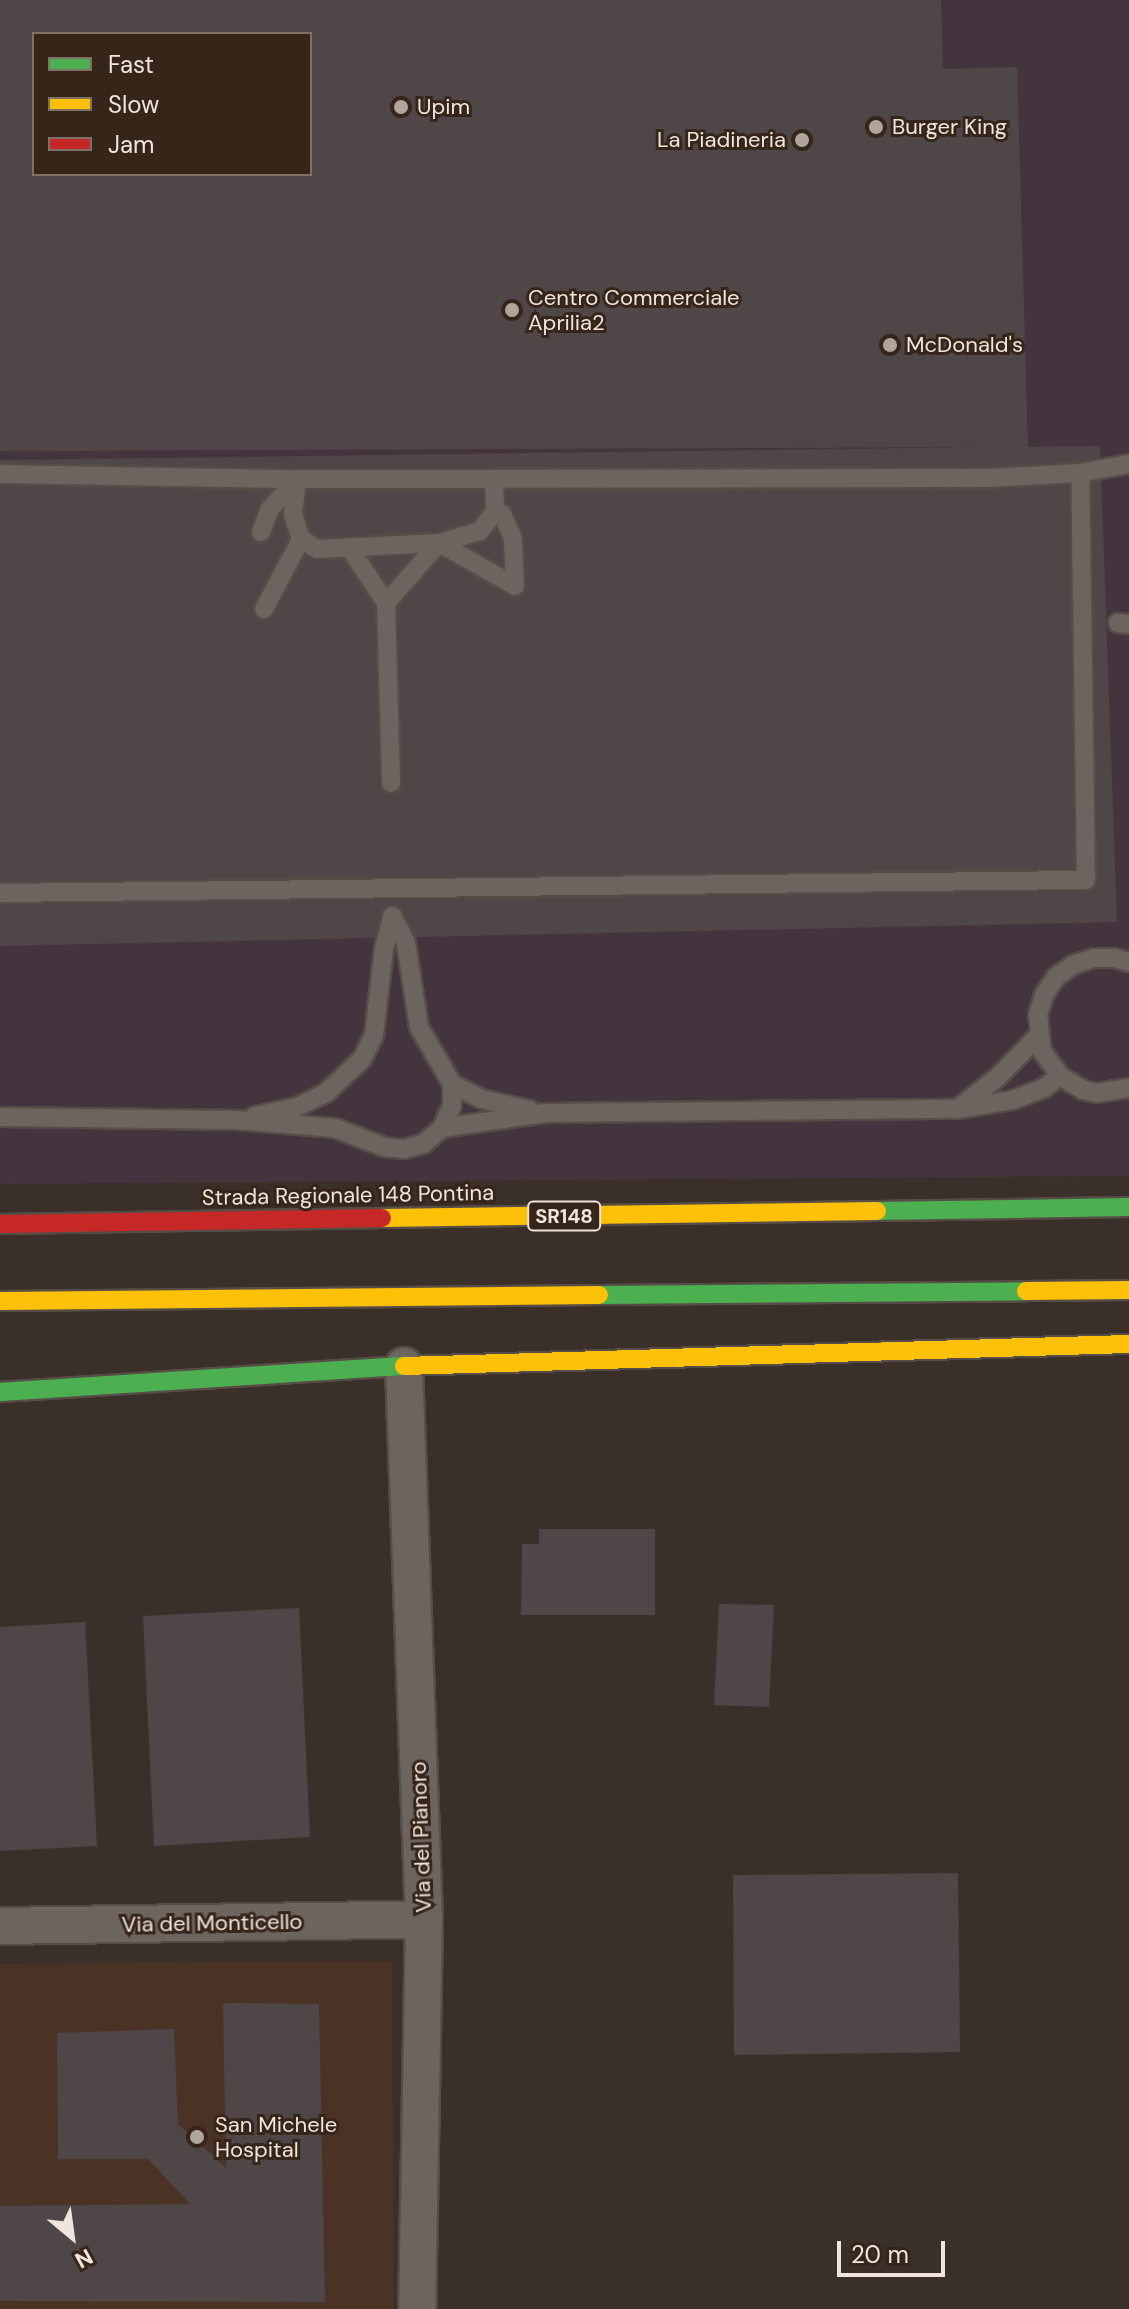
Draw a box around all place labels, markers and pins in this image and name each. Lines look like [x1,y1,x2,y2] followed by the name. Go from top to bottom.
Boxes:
[417,94,470,120] place label: Upim
[392,98,410,116] marker: Upim
[892,114,1007,140] place label: Burger King
[867,118,885,136] marker: Burger King
[657,127,786,153] place label: La Piadineria
[793,131,811,149] marker: La Piadineria
[528,284,740,336] place label: Centro Commerciale Aprilia2
[503,301,521,319] marker: Centro Commerciale Aprilia2
[906,332,1023,358] place label: McDonald's
[881,336,899,354] marker: McDonald's
[215,2111,337,2162] place label: San Michele Hospital
[186,2126,208,2148] marker: San Michele Hospital

